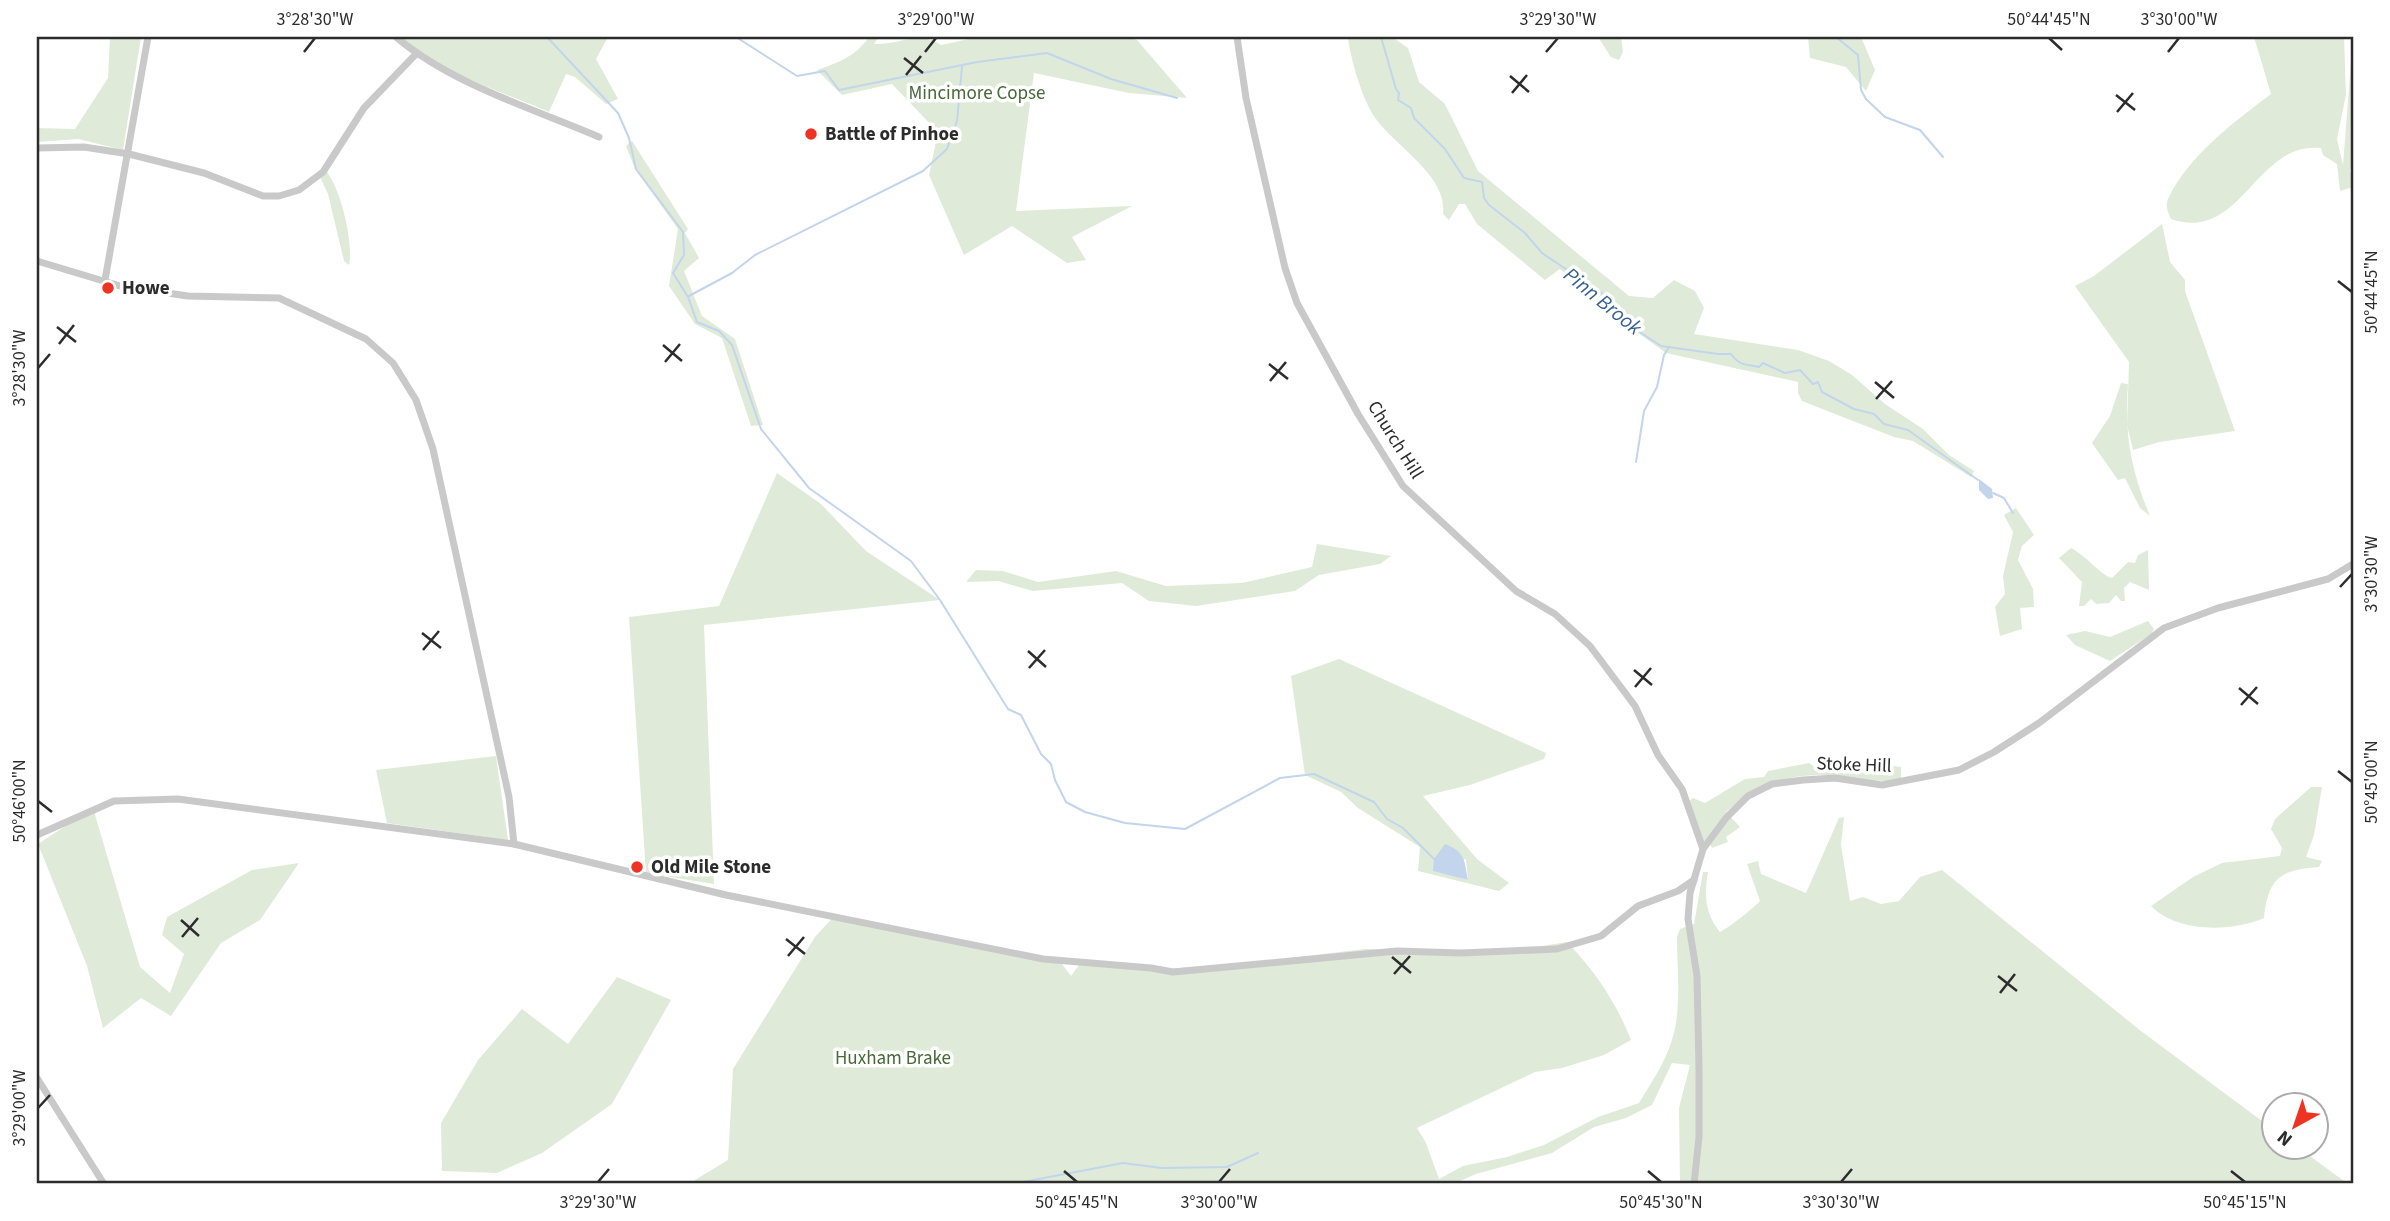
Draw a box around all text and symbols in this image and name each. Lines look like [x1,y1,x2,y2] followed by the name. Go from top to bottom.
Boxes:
[277,7,354,32] text: 3°28'30"W
[898,7,975,32] text: 3°29'00"W
[1520,7,1597,32] text: 3°29'30"W
[2007,7,2091,32] text: 50°44'45"N
[2141,7,2218,32] text: 3°30'00"W
[909,80,1045,107] park label: Mincimore Copse
[825,121,959,148] place label: Battle of Pinhoe
[803,126,819,142] marker: Battle of Pinhoe
[2359,250,2384,334] text: 50°44'45"N
[1557,260,1649,343] water label: Pinn Brook
[122,275,170,302] place label: Howe
[100,280,116,296] marker: Howe
[7,330,32,407] text: 3°28'30"W
[1360,396,1430,484] street label: Church Hill
[2359,536,2384,613] text: 3°30'30"W
[2359,740,2384,824] text: 50°45'00"N
[1816,750,1892,780] street label: Stoke Hill
[7,759,32,843] text: 50°46'00"N
[651,854,771,881] place label: Old Mile Stone
[629,859,645,875] marker: Old Mile Stone
[835,1045,951,1072] park label: Huxham Brake
[7,1070,32,1147] text: 3°29'00"W
[2260,1092,2330,1162] north arrow
[2272,1123,2299,1152] text: N
[560,1190,637,1215] text: 3°29'30"W
[1035,1190,1119,1215] text: 50°45'45"N
[1181,1190,1258,1215] text: 3°30'00"W
[1619,1190,1703,1215] text: 50°45'30"N
[1803,1190,1880,1215] text: 3°30'30"W
[2203,1190,2287,1215] text: 50°45'15"N

